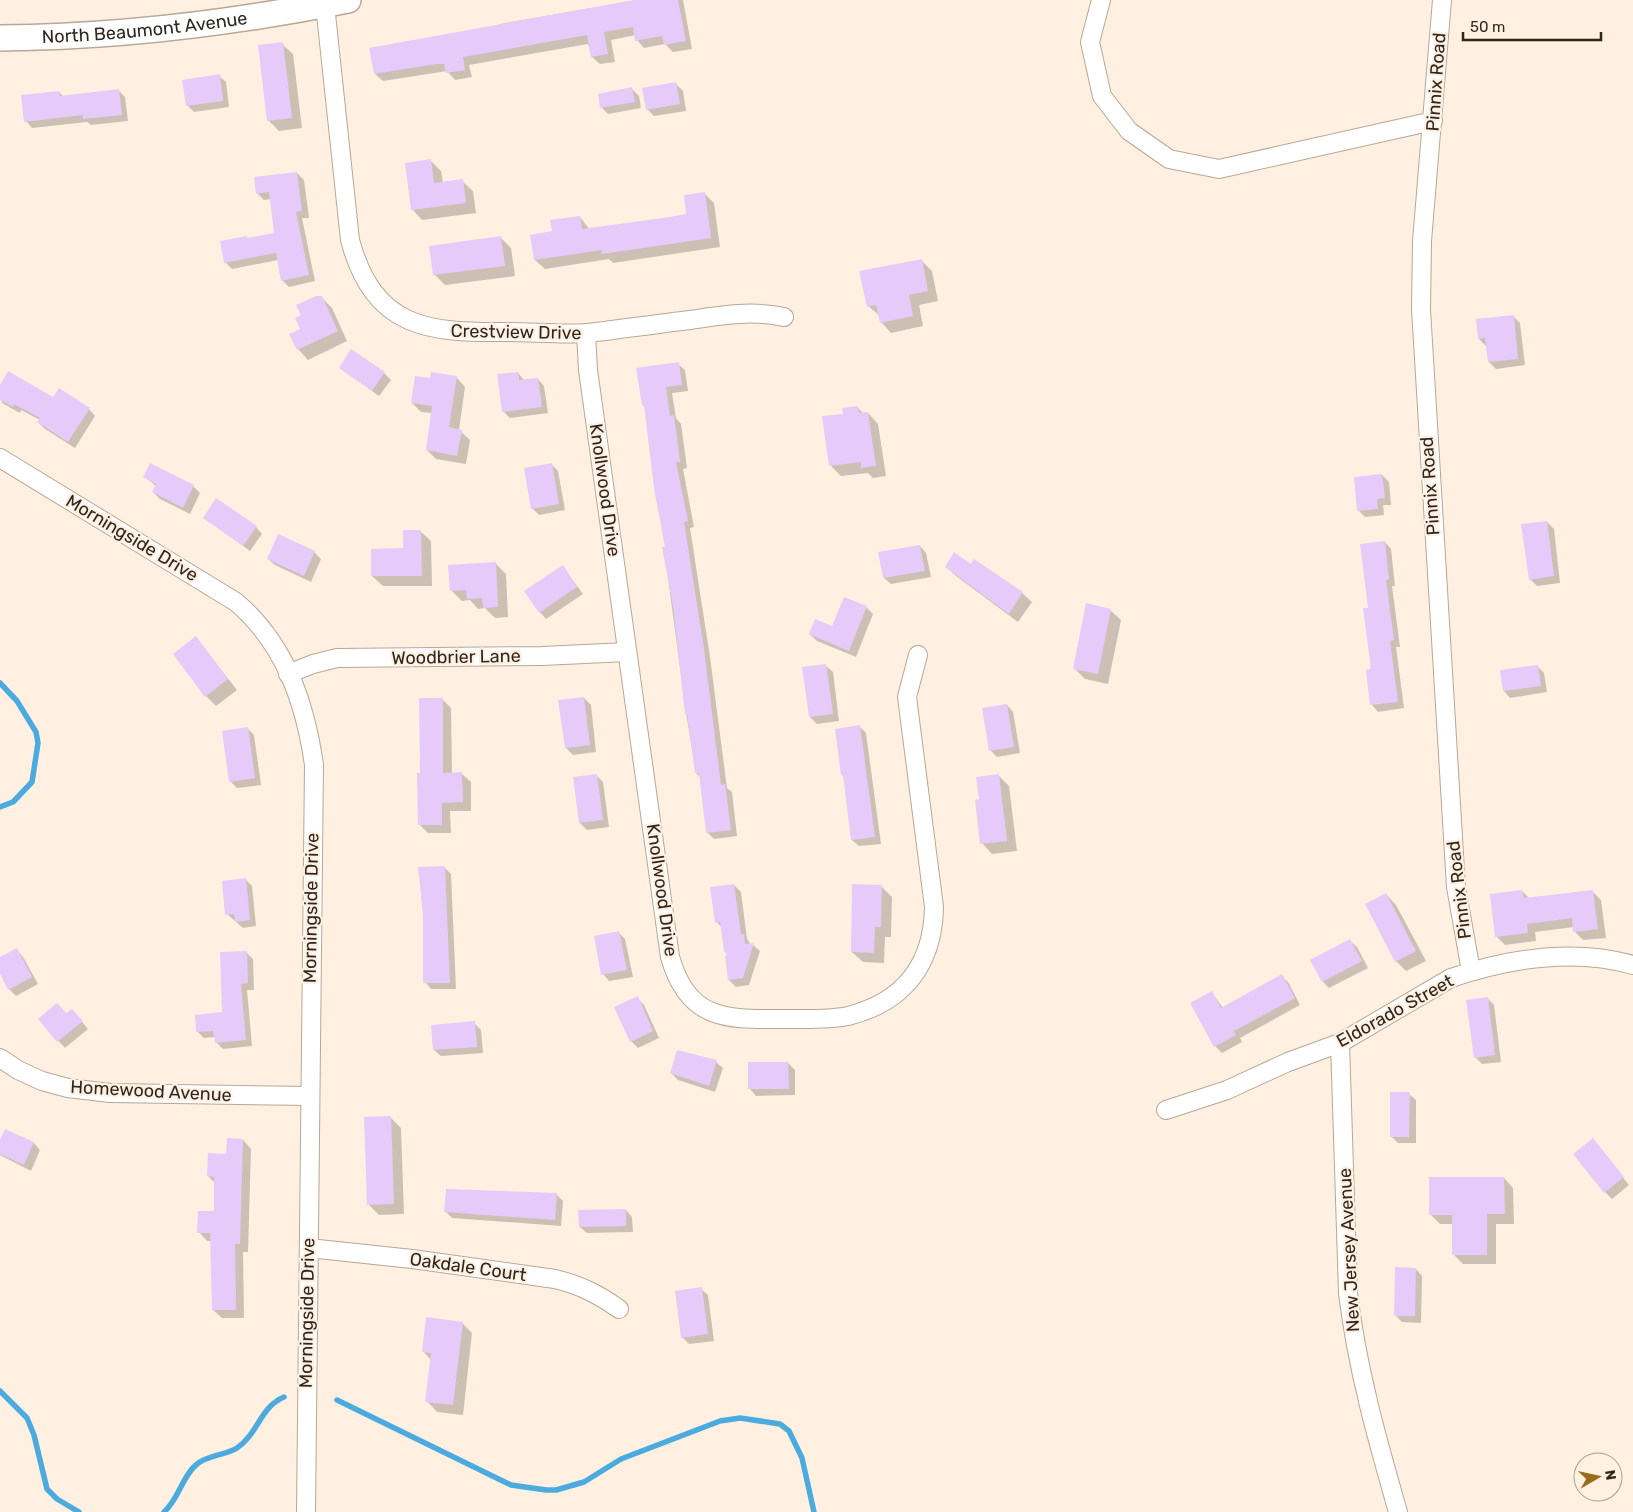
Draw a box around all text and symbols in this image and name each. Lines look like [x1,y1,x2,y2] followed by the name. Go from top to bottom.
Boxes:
[41,7,249,48] street label: North Beaumont Avenue
[1463,10,1600,42] scale bar
[1470,18,1505,36] text: 50 m
[1422,32,1450,132] street label: Pinnix Road
[450,320,582,344] street label: Crestview Drive
[585,422,625,558] street label: Knollwood Drive
[1416,436,1444,536] street label: Pinnix Road
[62,490,202,586] street label: Morningside Drive
[391,645,521,669] street label: Woodbrier Lane
[642,822,682,958] street label: Knollwood Drive
[299,833,323,983] street label: Morningside Drive
[1442,840,1476,940] street label: Pinnix Road
[1333,970,1457,1052] street label: Eldorado Street
[70,1076,232,1106] street label: Homewood Avenue
[1334,1167,1364,1333] street label: New Jersey Avenue
[295,1238,319,1388] street label: Morningside Drive
[408,1248,528,1286] street label: Oakdale Court
[1573,1452,1623,1502] north arrow
[1601,1469,1620,1481] text: N

